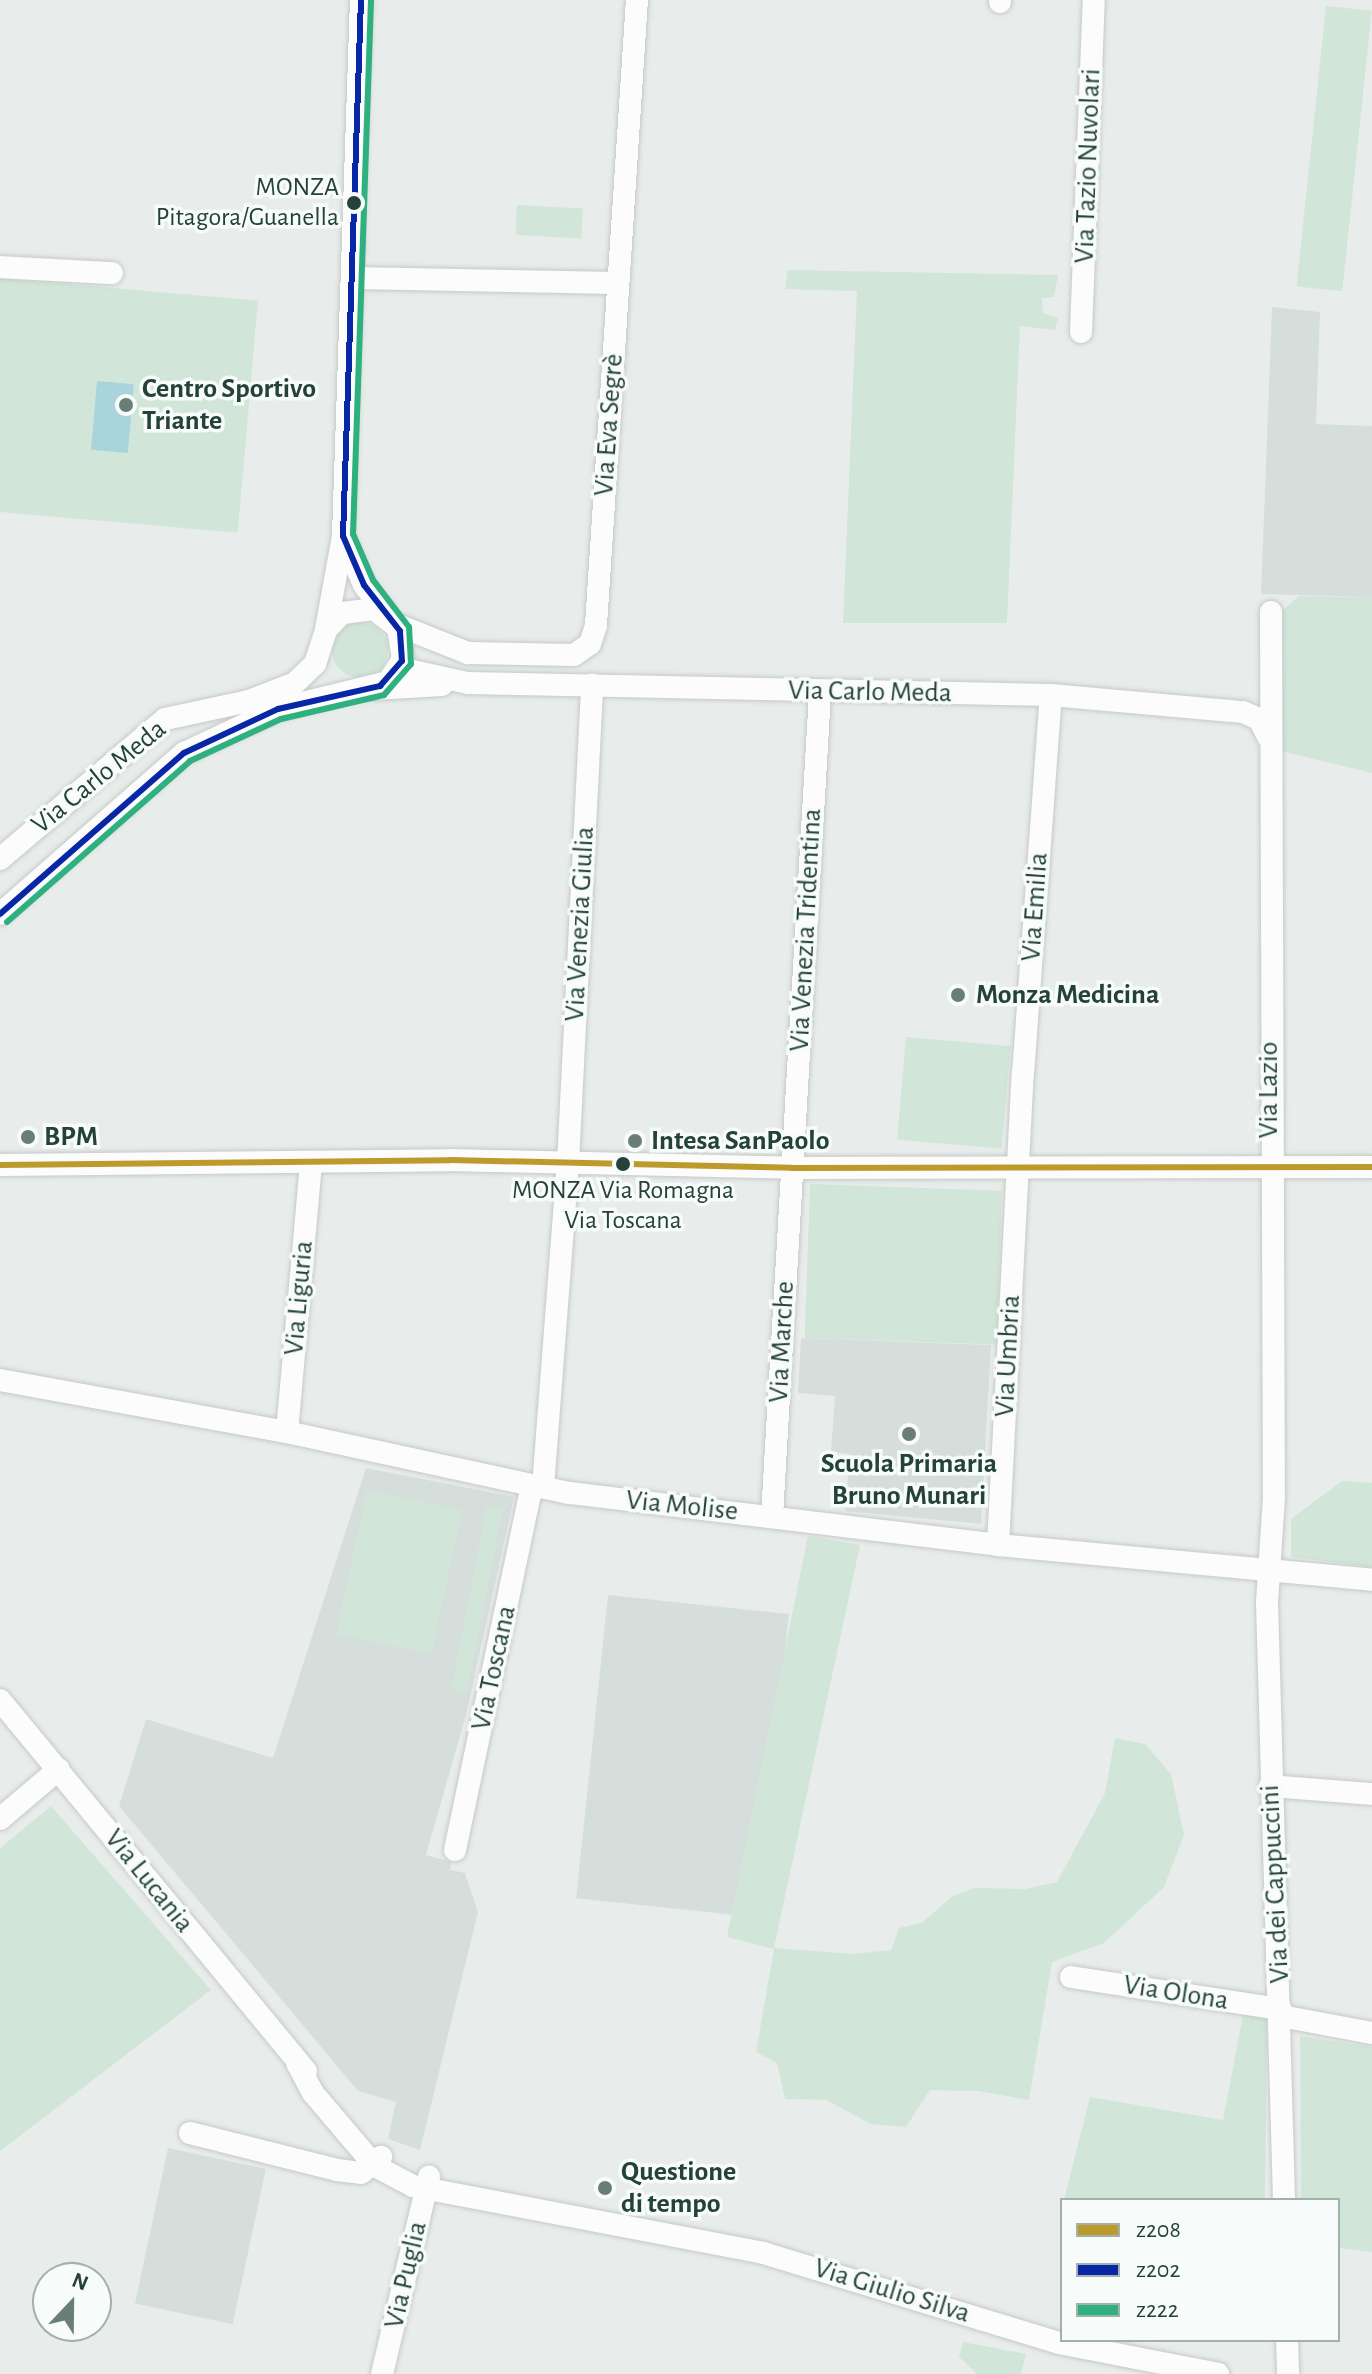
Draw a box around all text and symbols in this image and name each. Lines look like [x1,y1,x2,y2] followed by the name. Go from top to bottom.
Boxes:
[1068,68,1108,264] street label: Via Tazio Nuvolari
[156,172,339,234] place label: MONZA Pitagora/Guanella
[346,195,362,211] marker: MONZA Pitagora/Guanella
[587,353,631,497] street label: Via Eva Segrè
[142,372,316,438] place label: Centro Sportivo Triante
[117,396,135,414] marker: Centro Sportivo Triante
[788,674,952,710] street label: Via Carlo Meda
[25,712,173,842] street label: Via Carlo Meda
[783,808,829,1052] street label: Via Venezia Tridentina
[558,826,602,1022] street label: Via Venezia Giulia
[1014,851,1056,963] street label: Via Emilia
[976,978,1159,1012] place label: Monza Medicina
[947,984,969,1006] marker: Monza Medicina
[1252,1042,1286,1138] street label: Via Lazio
[44,1120,98,1154] place label: BPM
[651,1124,829,1158] place label: Intesa SanPaolo
[19,1128,37,1146] marker: BPM
[626,1132,644,1150] marker: Intesa SanPaolo
[615,1156,631,1172] marker: MONZA Via Romagna Via Toscana
[512,1175,734,1236] place label: MONZA Via Romagna Via Toscana
[277,1239,321,1357] street label: Via Liguria
[762,1280,802,1404] street label: Via Marche
[988,1294,1028,1418] street label: Via Umbria
[900,1425,918,1443] marker: Scuola Primaria Bruno Munari
[821,1447,997,1513] place label: Scuola Primaria Bruno Munari
[624,1483,740,1529] street label: Via Molise
[464,1603,524,1733] street label: Via Toscana
[1253,1784,1297,1984] street label: Via dei Cappuccini
[97,1823,201,1939] street label: Via Lucania
[1121,1968,1231,2018] street label: Via Olona
[621,2155,736,2221] place label: Questione di tempo
[596,2179,614,2197] marker: Questione di tempo
[1060,2198,1340,2342] legend
[377,2218,435,2332] street label: Via Puglia
[1136,2218,1181,2242] text: z208
[810,2251,974,2331] street label: Via Giulio Silva
[1136,2258,1180,2282] text: z202
[32,2262,112,2342] north arrow
[69,2269,91,2295] text: N
[1136,2298,1179,2322] text: z222

